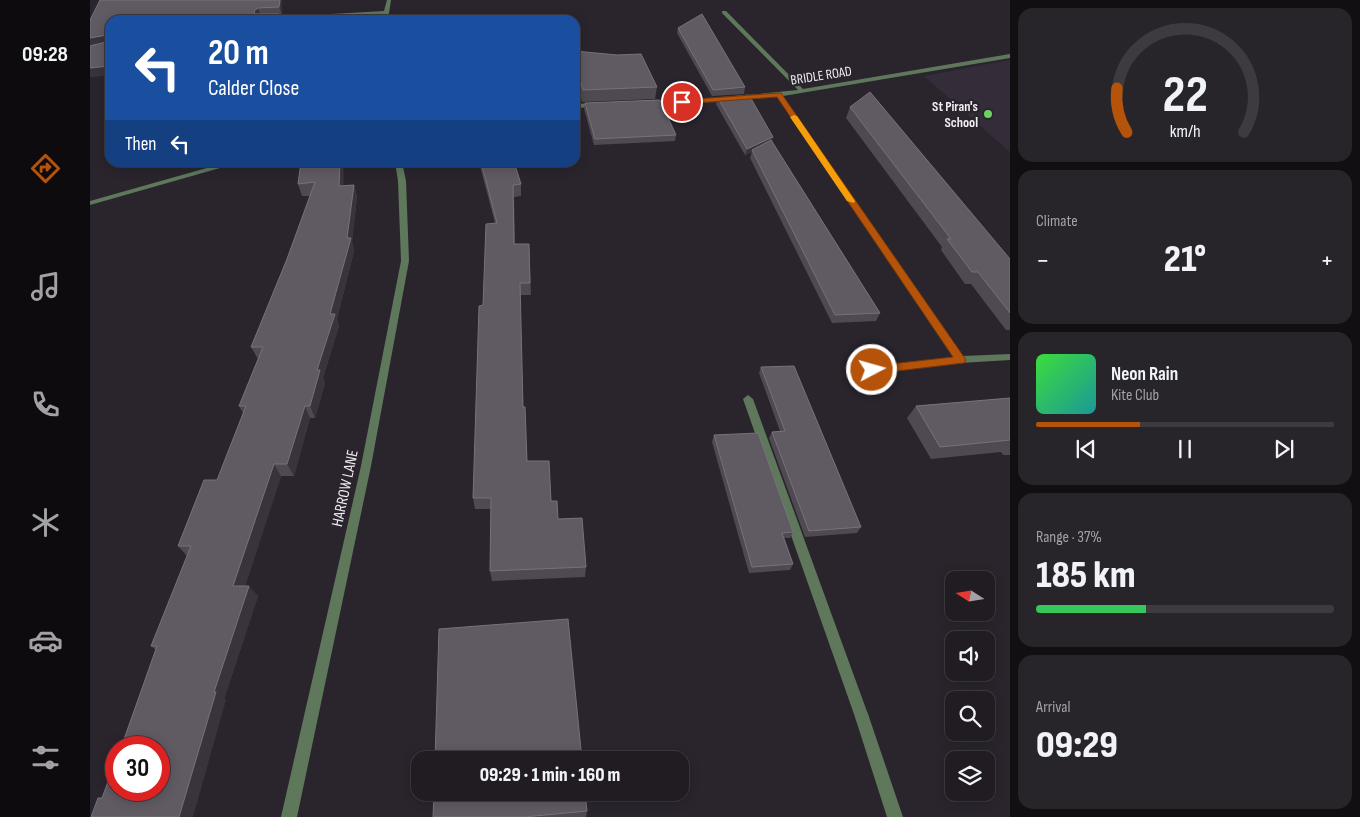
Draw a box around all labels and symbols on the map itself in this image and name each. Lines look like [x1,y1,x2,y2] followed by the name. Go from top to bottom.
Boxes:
[789,62,853,89] street label: BRIDLE ROAD
[661,81,703,123] pin
[932,98,978,131] place label: St Piran's School
[982,108,994,120] marker: St Piran's School
[845,343,897,395] position arrow
[328,448,363,528] street label: HARROW LANE
[945,571,995,621] north arrow
[105,736,170,801] speed limit sign: 30

